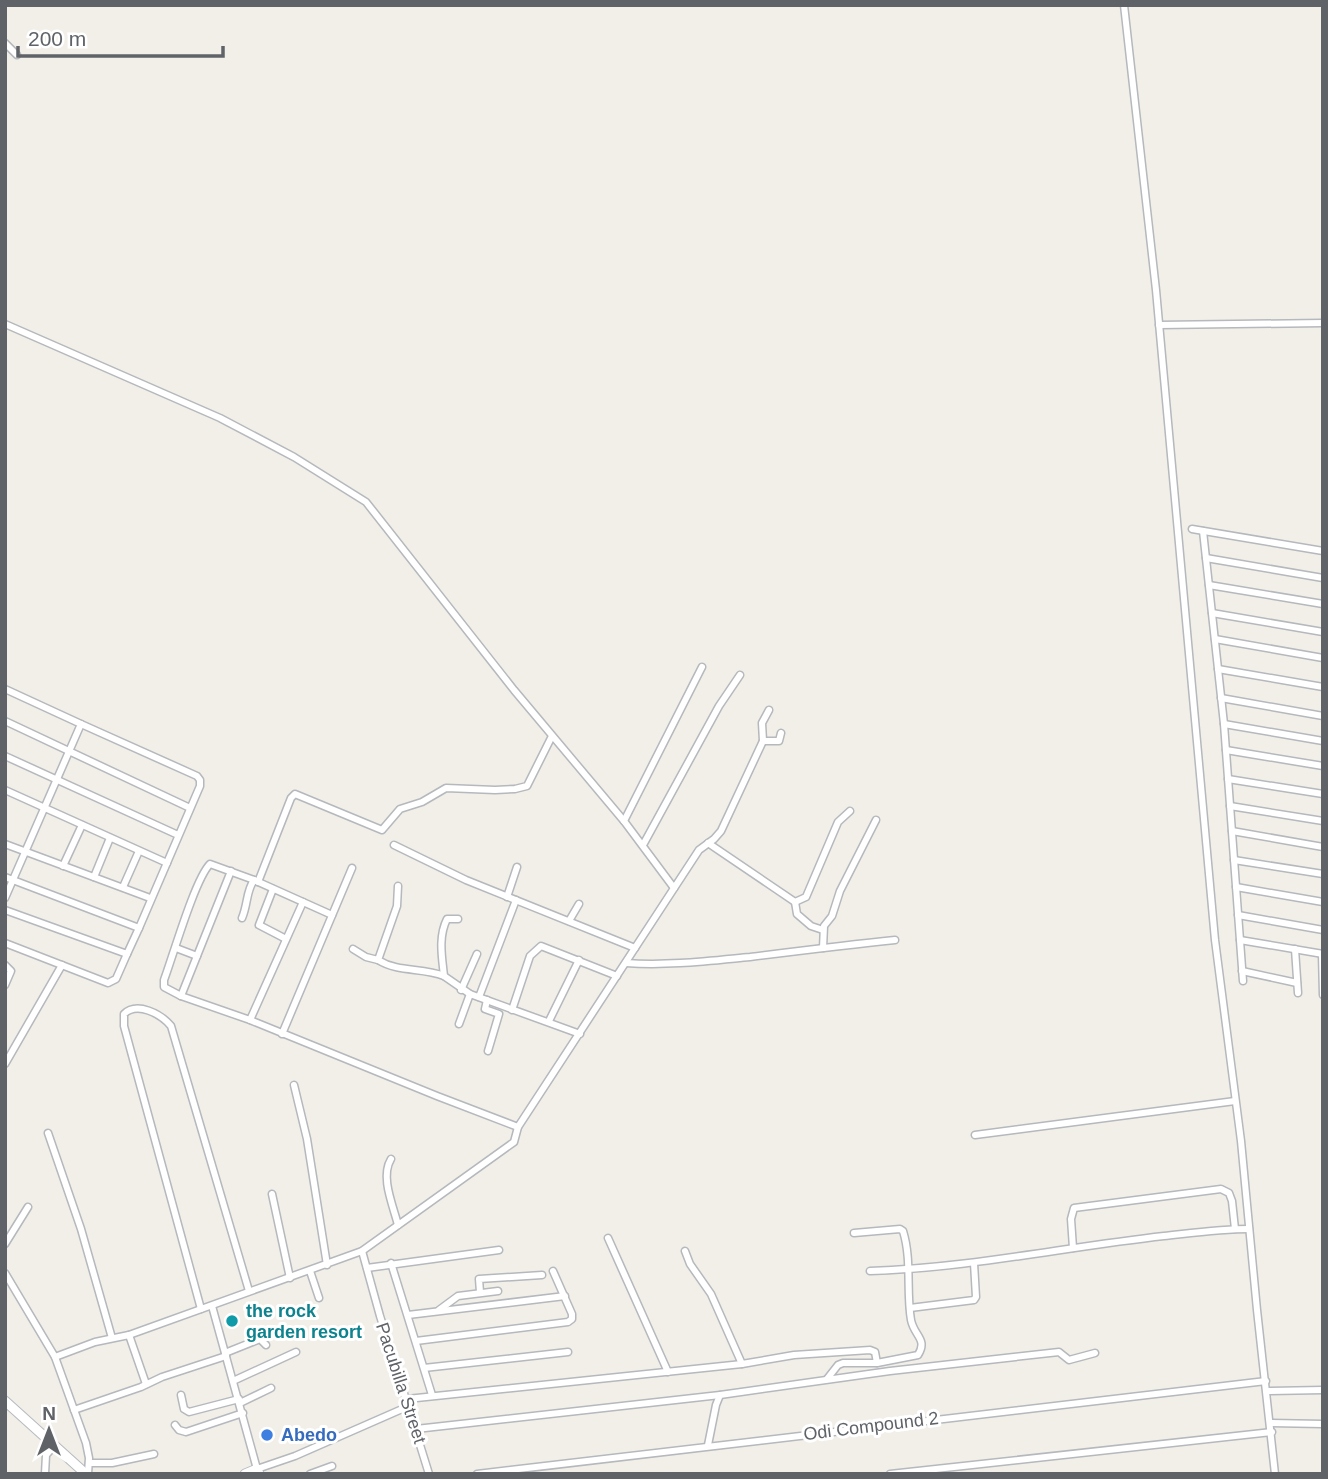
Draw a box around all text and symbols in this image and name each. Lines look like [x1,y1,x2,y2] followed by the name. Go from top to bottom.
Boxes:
[18,14,222,58] scale bar
[28,27,86,50] text: 200 m
[246,1301,362,1342] place label: the rock garden resort
[224,1313,240,1329] marker: the rock garden resort
[372,1320,430,1446] street label: Pacubilla Street
[14,1395,84,1465] north arrow
[42,1403,56,1424] text: N
[802,1408,940,1444] street label: Odi Compound 2
[281,1425,337,1445] place label: Abedo
[259,1427,275,1443] marker: Abedo

